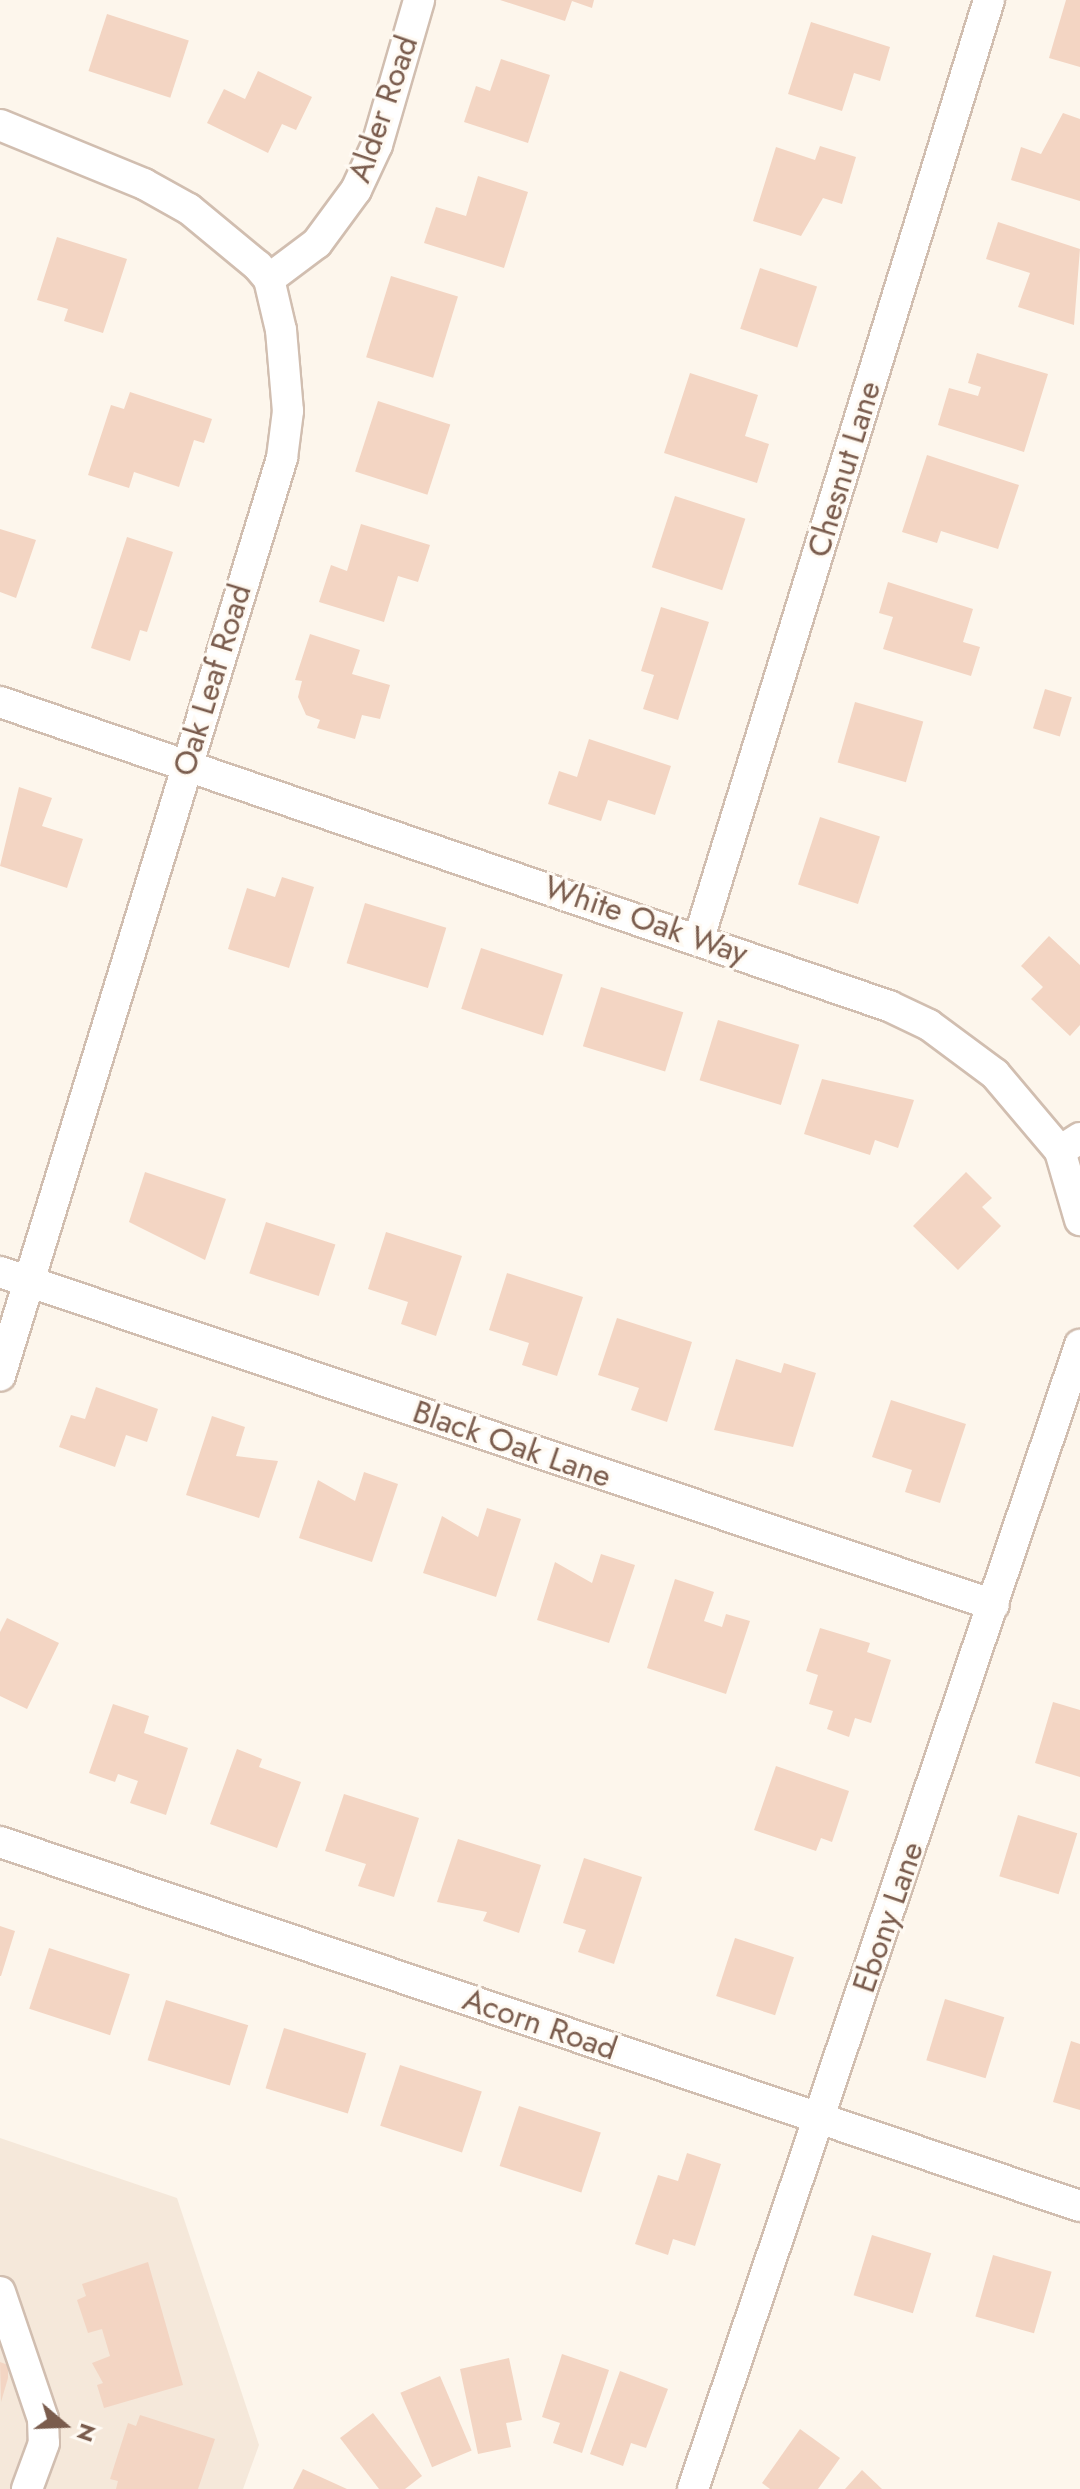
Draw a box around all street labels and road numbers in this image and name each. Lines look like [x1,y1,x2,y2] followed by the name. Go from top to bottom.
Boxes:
[340,31,426,187] street label: Alder Road
[799,376,889,562] street label: Chesnut Lane
[165,580,259,780] street label: Oak Leaf Road
[539,867,753,973] street label: White Oak Way
[408,1392,616,1496] street label: Black Oak Lane
[844,1837,932,1997] street label: Ebony Lane
[458,1980,622,2068] street label: Acorn Road

